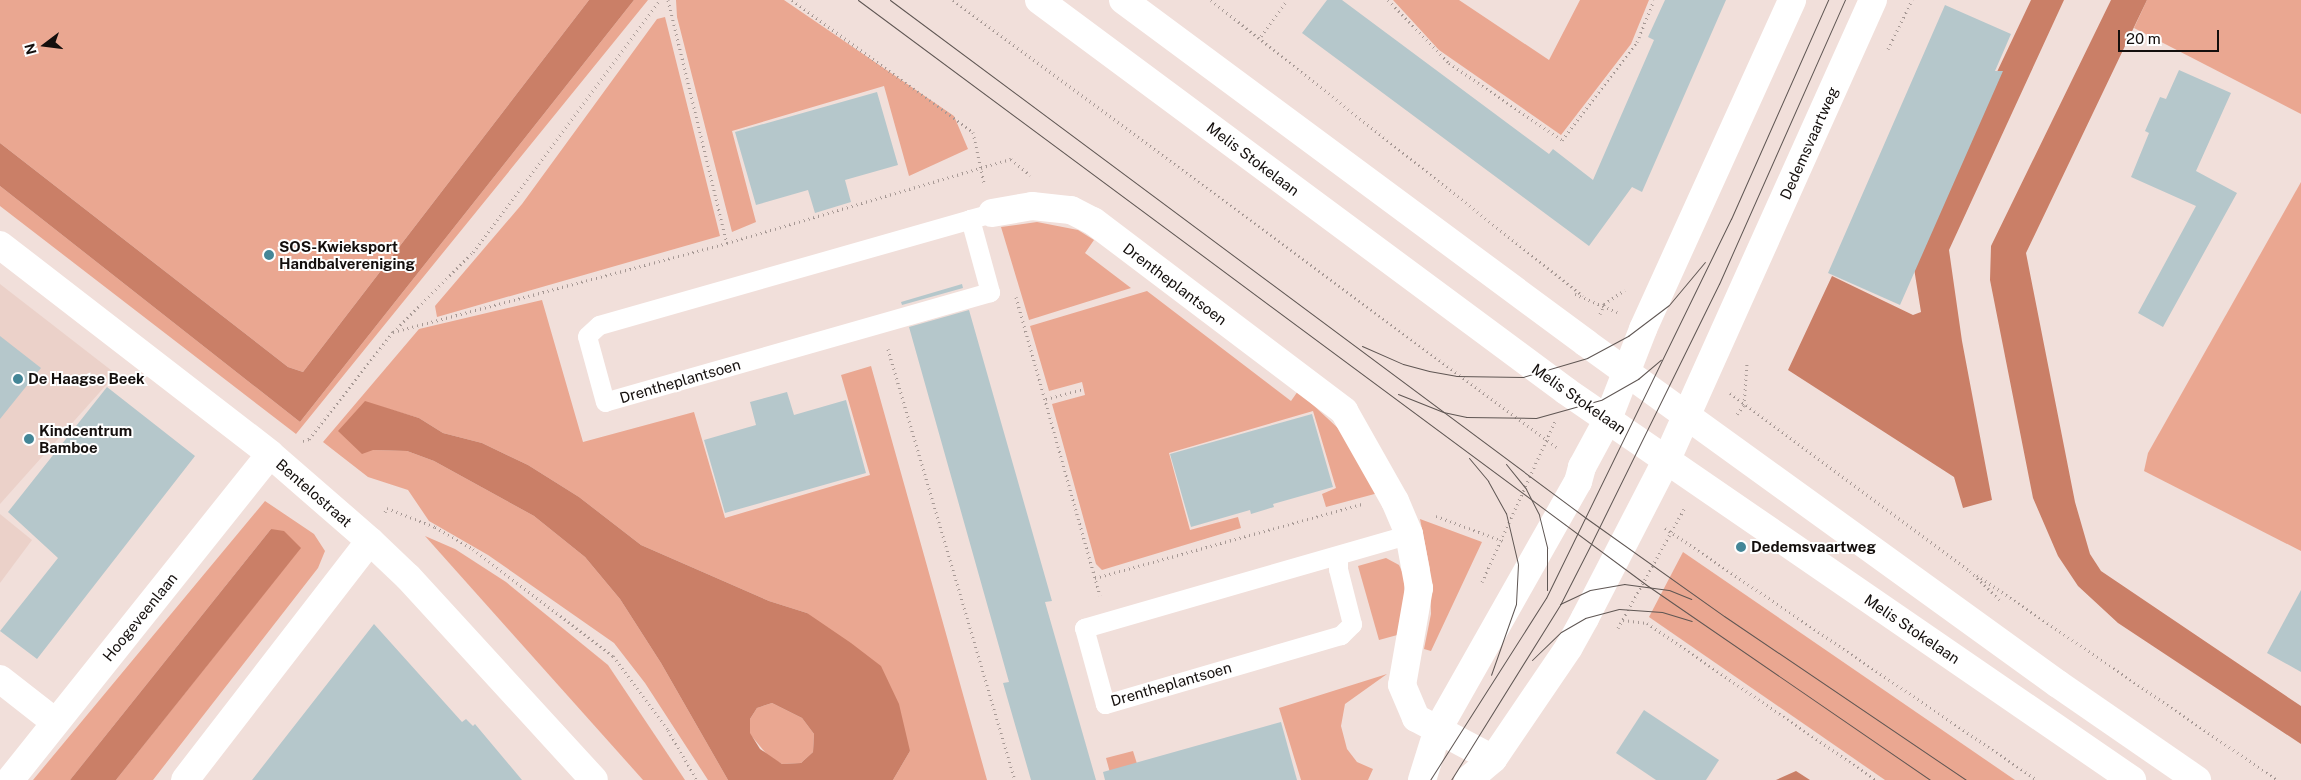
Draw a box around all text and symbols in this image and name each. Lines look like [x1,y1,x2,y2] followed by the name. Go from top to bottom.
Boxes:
[20,20,70,70] north arrow
[2121,20,2222,52] scale bar
[2126,30,2161,47] text: 20 m
[21,42,40,56] text: N
[1776,84,1842,202] street label: Dedemsvaartweg
[1203,118,1303,200] street label: Melis Stokelaan
[279,237,415,272] place label: SOS-Kwieksport Handbalvereniging
[1120,239,1230,329] street label: Drentheplantsoen
[263,249,275,261] marker: SOS-Kwieksport Handbalvereniging
[617,355,743,407] street label: Drentheplantsoen
[1528,360,1630,438] street label: Melis Stokelaan
[28,370,145,388] place label: De Haagse Beek
[12,373,24,385] marker: De Haagse Beek
[39,421,132,456] place label: Kindcentrum Bamboe
[23,433,35,445] marker: Kindcentrum Bamboe
[272,455,356,531] street label: Bentelostraat
[1751,538,1876,556] place label: Dedemsvaartweg
[1735,541,1747,553] marker: Dedemsvaartweg
[99,569,181,665] street label: Hoogeveenlaan
[1861,590,1963,668] street label: Melis Stokelaan
[1108,658,1234,710] street label: Drentheplantsoen

